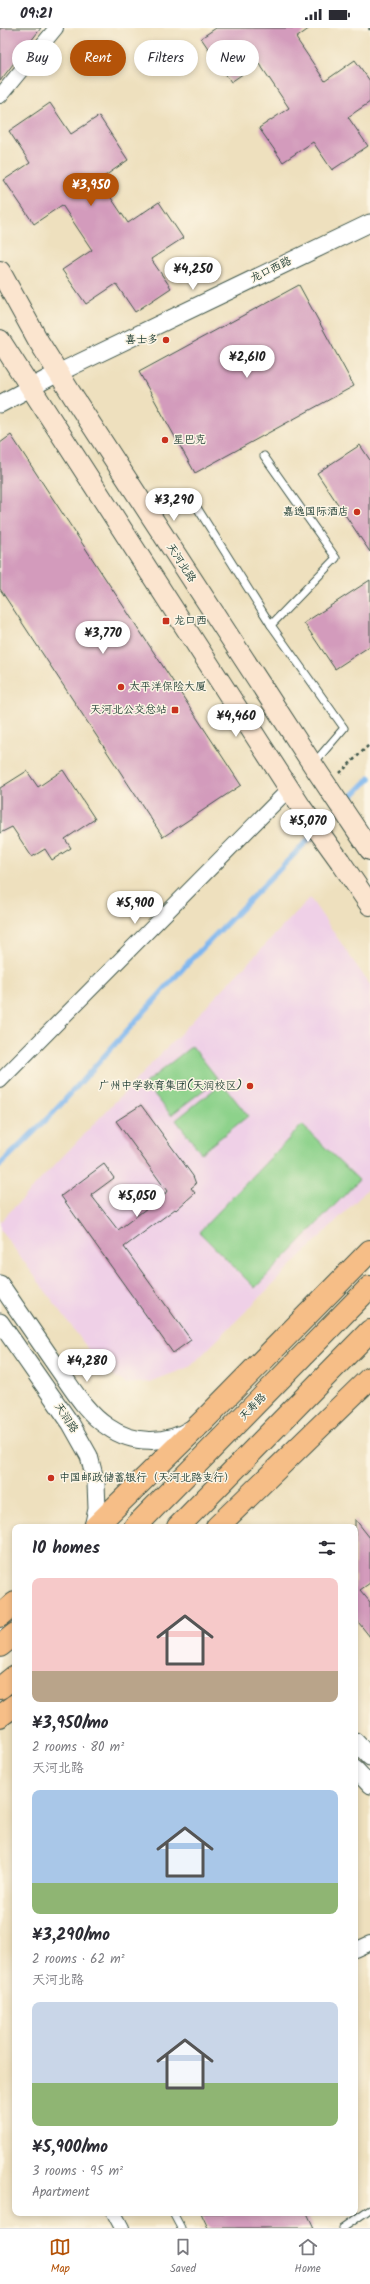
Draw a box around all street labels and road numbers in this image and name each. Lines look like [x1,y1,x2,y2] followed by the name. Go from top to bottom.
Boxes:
[247,252,295,288] street label: 龙口西路
[161,540,201,586] street label: 天河北路
[235,1389,271,1425] street label: 天寿路
[49,1399,83,1437] street label: 天润路

